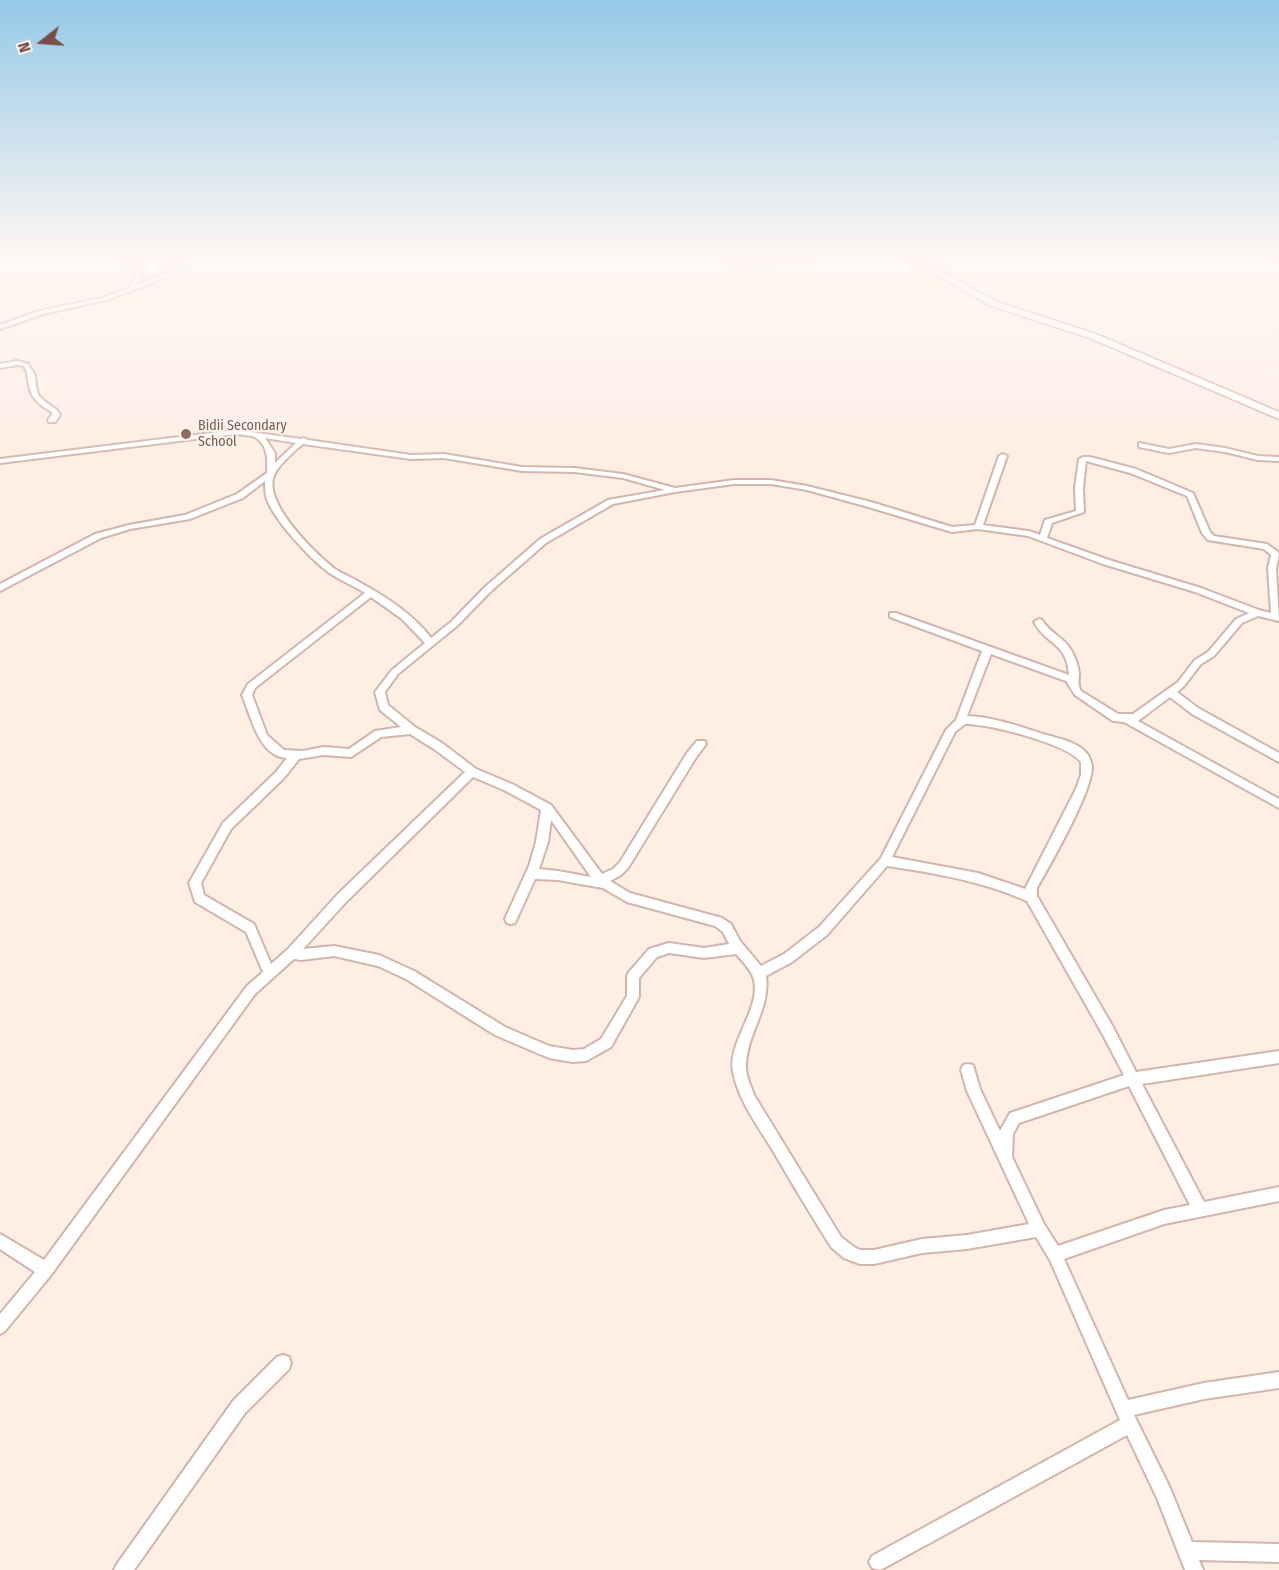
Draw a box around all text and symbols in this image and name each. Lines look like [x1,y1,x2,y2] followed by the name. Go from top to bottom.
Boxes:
[12,12,72,72] north arrow
[14,40,35,55] text: N
[198,418,287,450] place label: Bidii Secondary School
[179,427,193,441] marker: Bidii Secondary School

